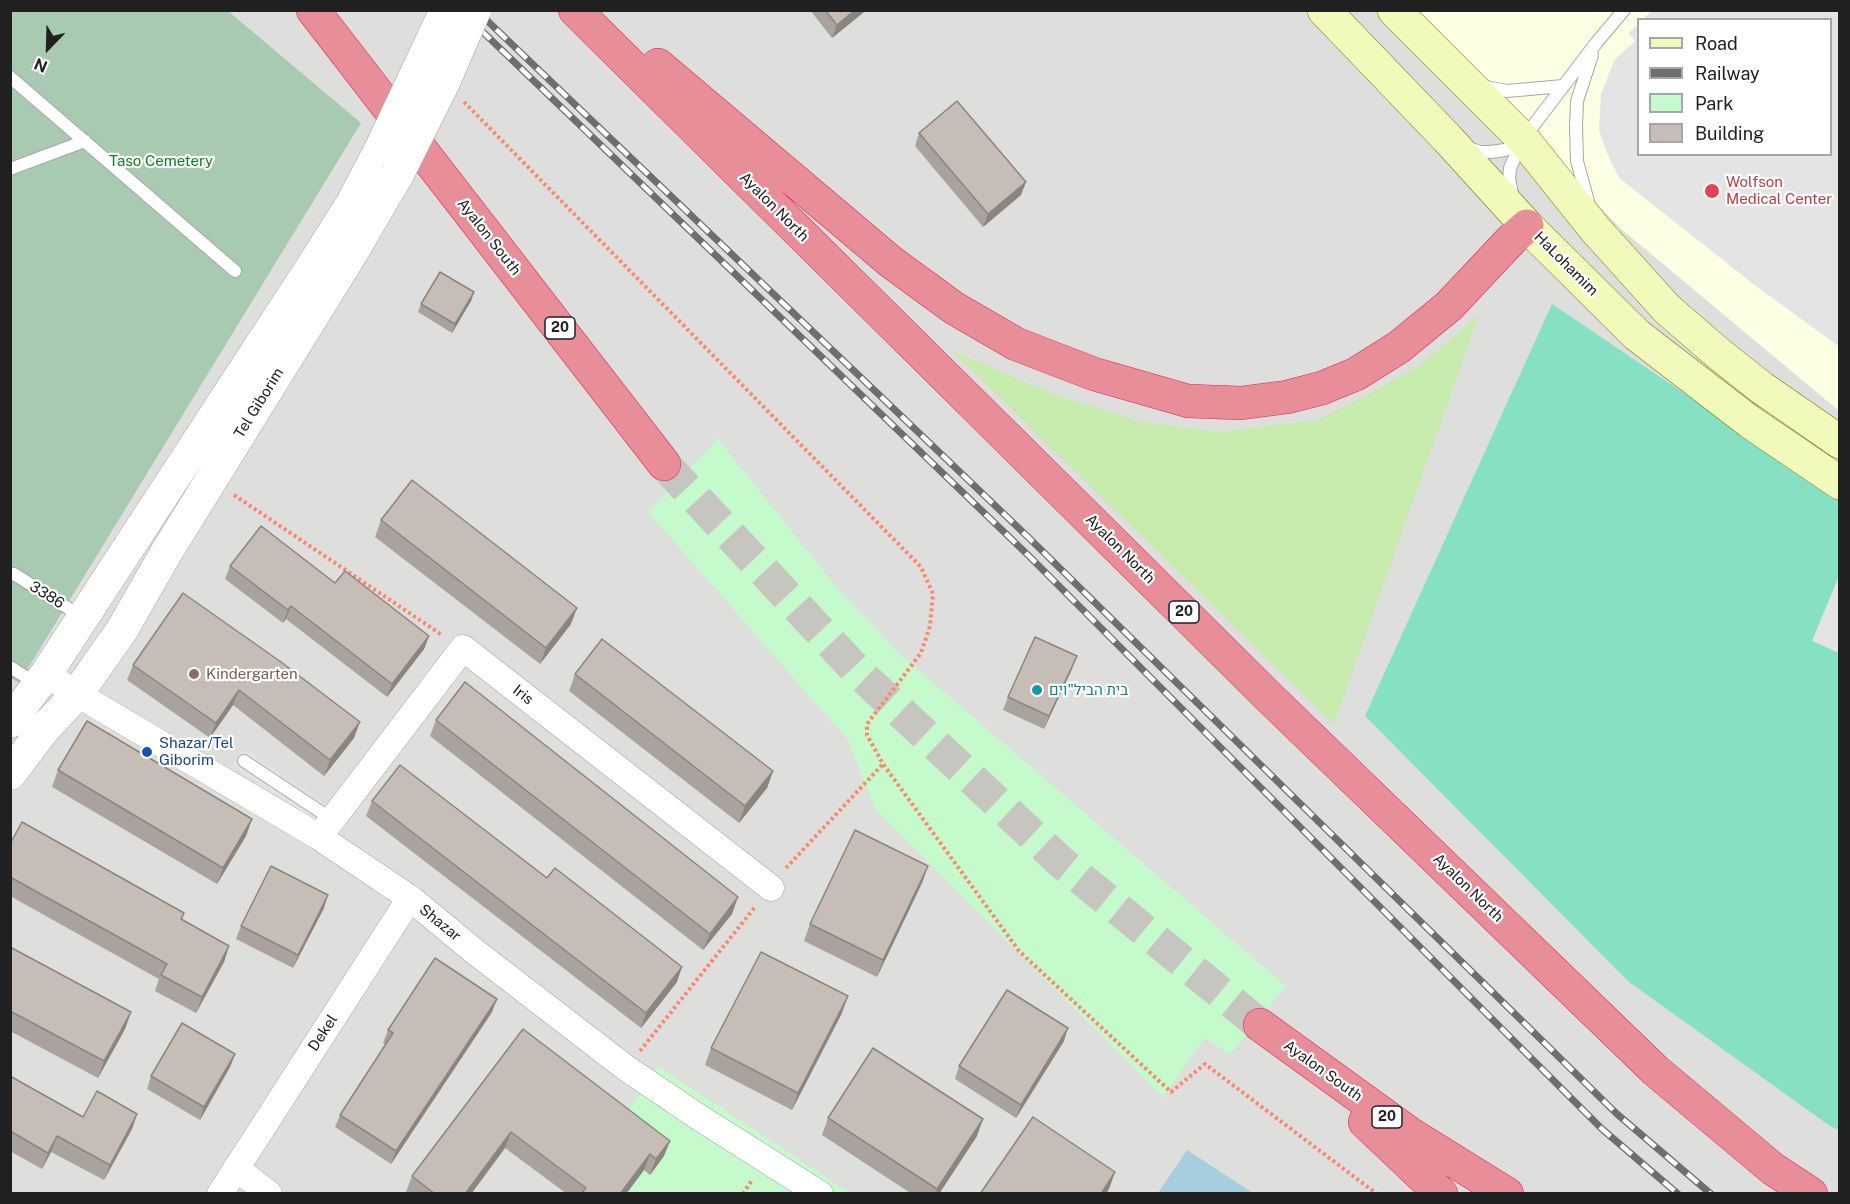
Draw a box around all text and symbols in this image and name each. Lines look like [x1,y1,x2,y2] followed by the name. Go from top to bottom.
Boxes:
[18,18,78,78] north arrow
[1637,18,1832,156] legend
[1695,33,1738,54] text: Road
[31,54,50,76] text: N
[1695,63,1760,84] text: Railway
[1695,93,1733,114] text: Park
[1695,123,1764,144] text: Building
[109,152,213,170] park label: Taso Cemetery
[736,169,812,245] street label: Ayalon North
[1726,173,1832,208] place label: Wolfson Medical Center
[1703,182,1721,200] marker: Wolfson Medical Center
[453,195,525,279] street label: Ayalon South
[1530,228,1602,300] street label: HaLohamim
[545,317,575,339] road number: 20
[230,365,288,441] street label: Tel Giborim
[1082,511,1158,587] street label: Ayalon North
[26,577,68,613] street label: 3386
[1169,601,1199,623] road number: 20
[206,665,298,683] place label: Kindergarten
[187,667,201,681] marker: Kindergarten
[509,681,537,709] street label: Iris
[1049,681,1128,699] place label: בית הביל"וים
[1030,683,1044,697] marker: בית הביל"וים
[159,734,234,769] place label: Shazar/Tel Giborim
[140,745,154,759] marker: Shazar/Tel Giborim
[1429,850,1507,926] street label: Ayalon North
[416,901,464,945] street label: Shazar
[305,1011,341,1055] street label: Dekel
[1280,1037,1366,1105] street label: Ayalon South
[1372,1106,1402,1128] road number: 20

